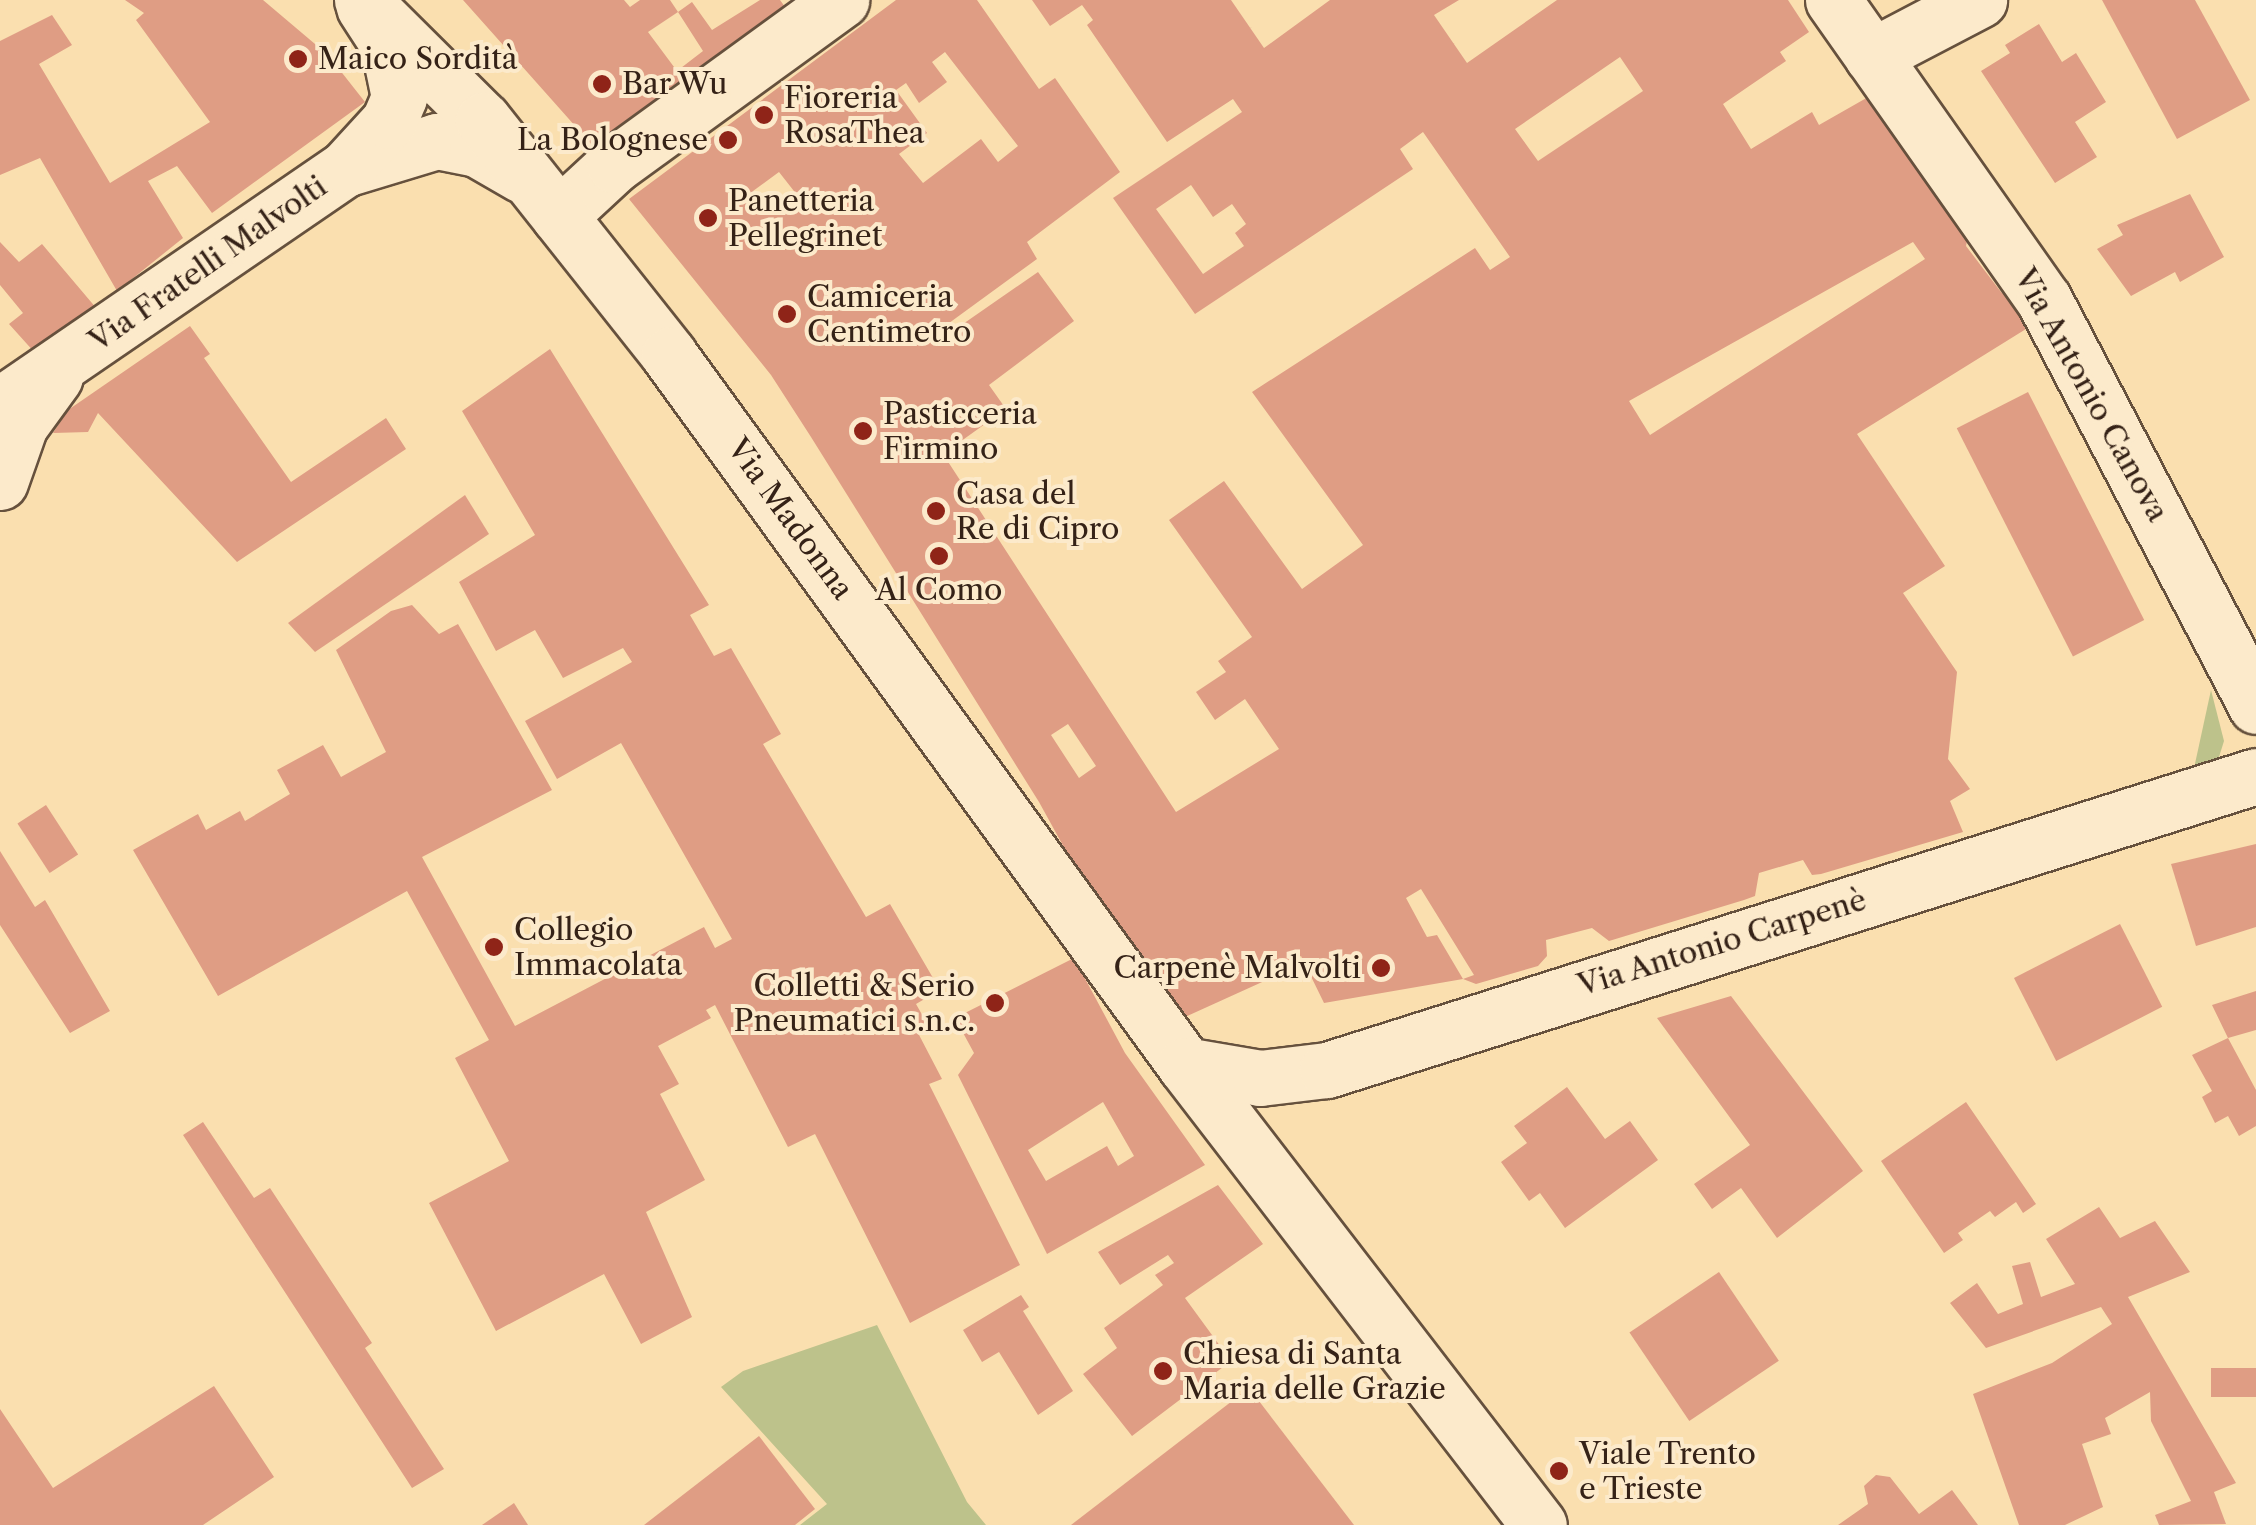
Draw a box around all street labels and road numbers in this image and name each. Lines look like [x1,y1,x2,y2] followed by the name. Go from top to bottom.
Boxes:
[82,168,334,360] street label: Via Fratelli Malvolti
[2006,261,2176,529] street label: Via Antonio Canova
[719,431,861,607] street label: Via Madonna
[1573,882,1871,1004] street label: Via Antonio Carpenè

